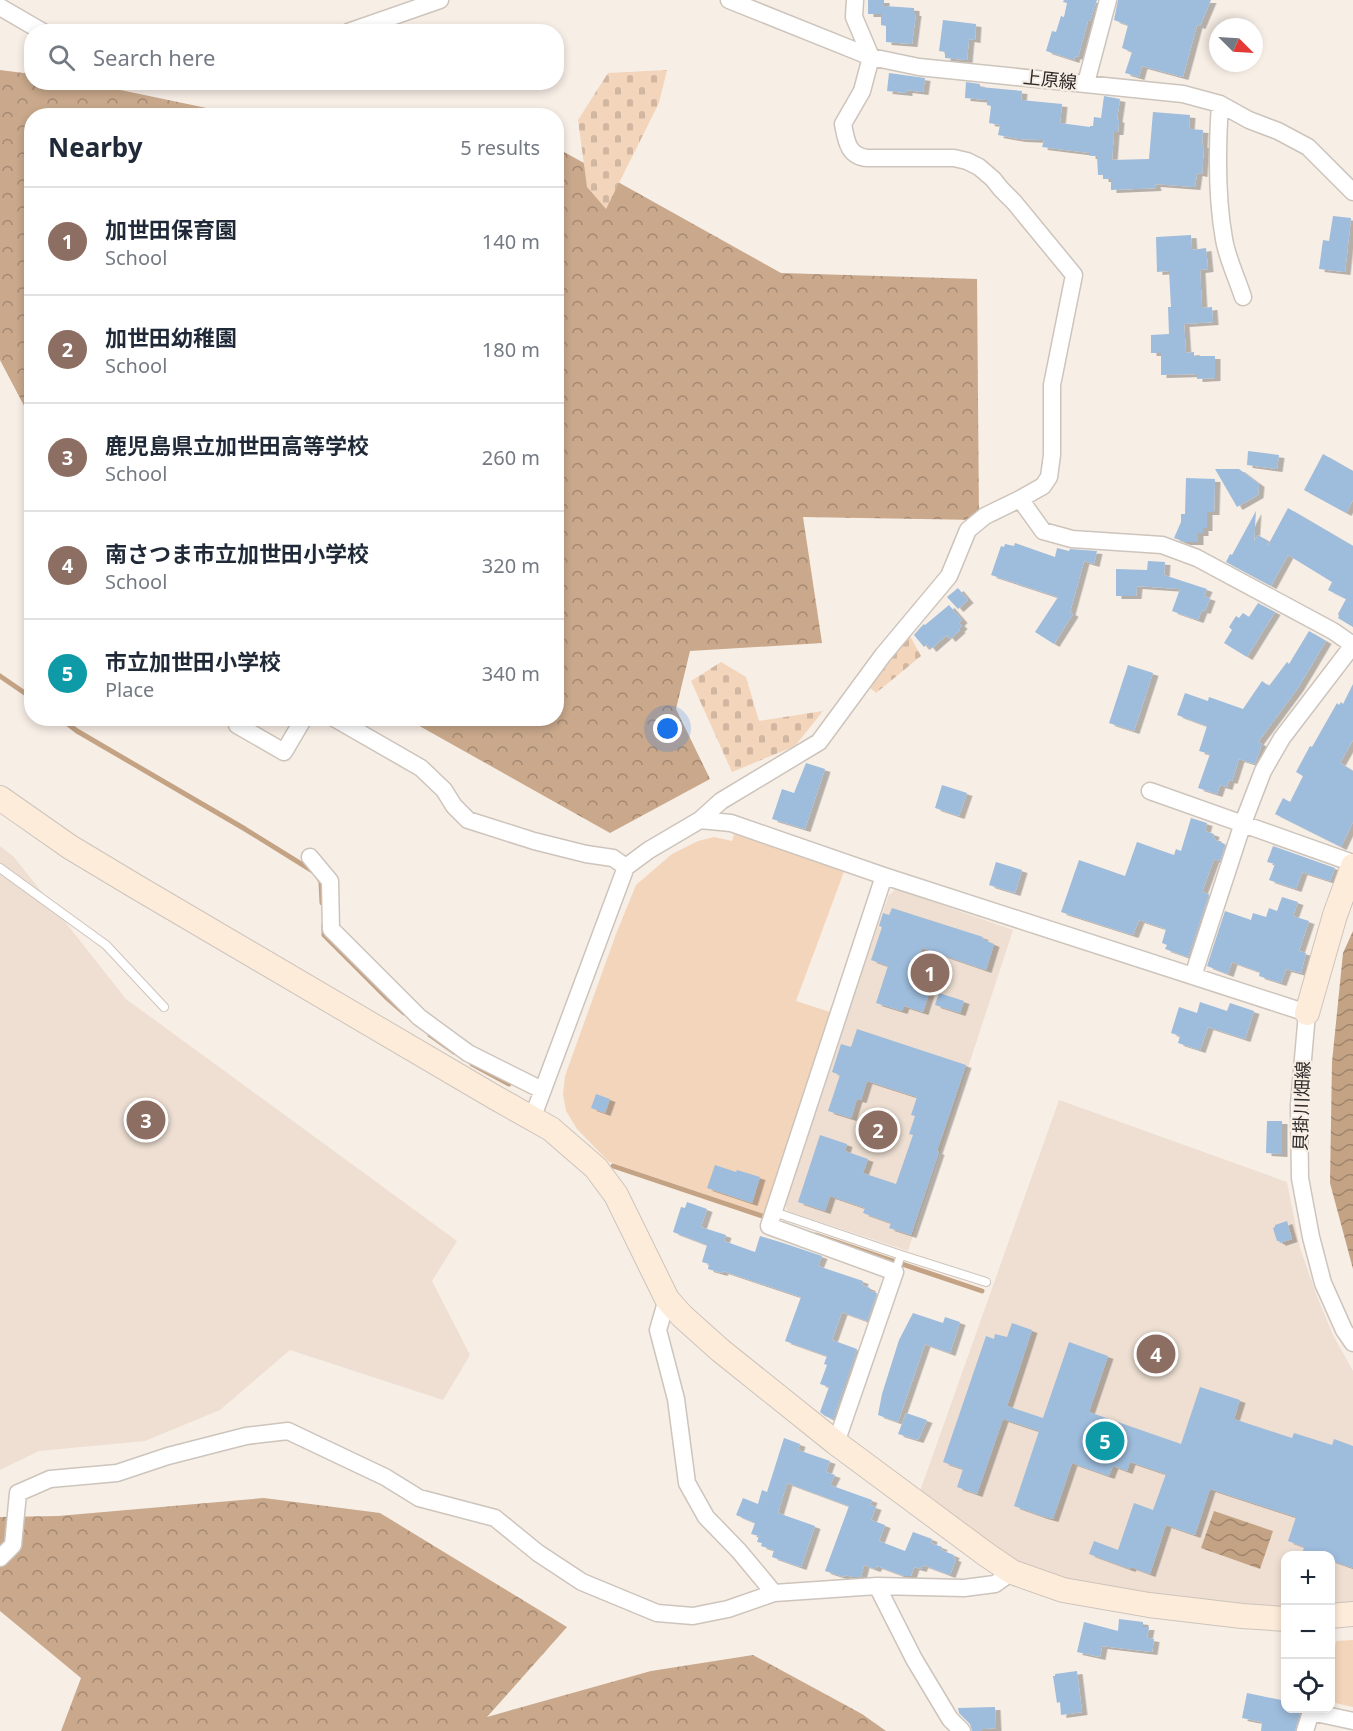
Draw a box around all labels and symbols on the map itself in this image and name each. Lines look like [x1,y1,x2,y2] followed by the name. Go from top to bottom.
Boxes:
[1209,18,1263,72] north arrow
[1022,64,1078,94] street label: 上原線
[653,714,682,743] your location
[910,950,950,996] pin: 1
[1287,1061,1315,1151] street label: 貝掛川畑線
[126,1098,166,1142] pin: 3
[858,1108,898,1152] pin: 2
[1136,1332,1176,1376] pin: 4
[1086,1418,1124,1464] pin: 5

